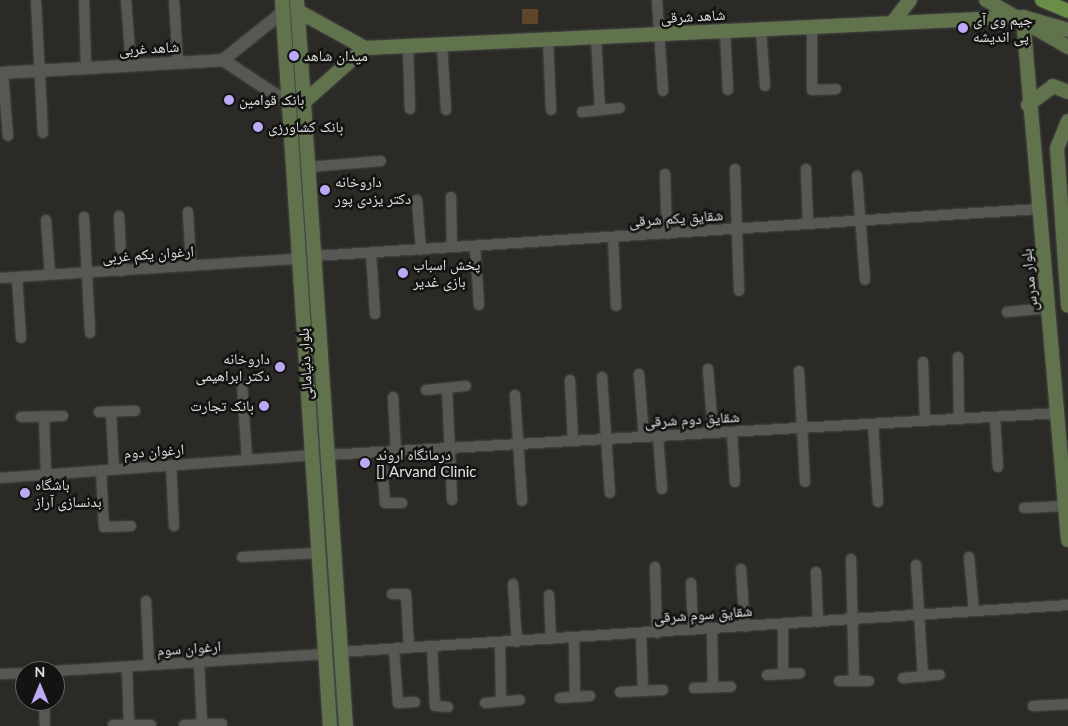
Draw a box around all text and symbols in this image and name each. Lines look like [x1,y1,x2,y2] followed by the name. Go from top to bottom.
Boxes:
[660,5,726,27] street label: شاهد شرقی
[973,10,1033,45] place label: جیم وی آی پی اندیشه
[957,22,969,34] marker: جیم وی آی پی اندیشه
[118,37,180,59] street label: شاهد غربی
[304,47,368,65] place label: میدان شاهد
[288,50,300,62] marker: میدان شاهد
[239,91,304,109] place label: بانک قوامین
[223,94,235,106] marker: بانک قوامین
[268,118,343,136] place label: بانک کشاورزی
[252,121,264,133] marker: بانک کشاورزی
[335,172,411,207] place label: داروخانه دکتر یزدی پور
[319,184,331,196] marker: داروخانه دکتر یزدی پور
[628,206,724,230] street label: شقایق یکم شرقی
[101,242,195,266] street label: ارغوان یکم غربی
[1017,248,1041,312] street label: بلوار مدرس
[413,255,480,290] place label: پخش اسباب بازی غدیر
[397,267,409,279] marker: پخش اسباب بازی غدیر
[294,328,316,400] street label: بلوار دنیامالی
[195,349,270,384] place label: داروخانه دکتر ابراهیمی
[274,361,286,373] marker: داروخانه دکتر ابراهیمی
[190,397,254,415] place label: بانک تجارت
[258,400,270,412] marker: بانک تجارت
[644,408,740,430] street label: شقایق دوم شرقی
[123,440,185,462] street label: ارغوان دوم
[376,445,477,480] place label: درمانگاه اروند [] Arvand Clinic
[358,456,372,470] marker: درمانگاه اروند [] Arvand Clinic
[35,475,102,510] place label: باشگاه بدنسازی آراز
[19,487,31,499] marker: باشگاه بدنسازی آراز
[653,602,753,626] street label: شقایق سوم شرقی
[156,637,222,659] street label: ارغوان سوم
[15,661,65,711] north arrow
[35,663,45,680] text: N

